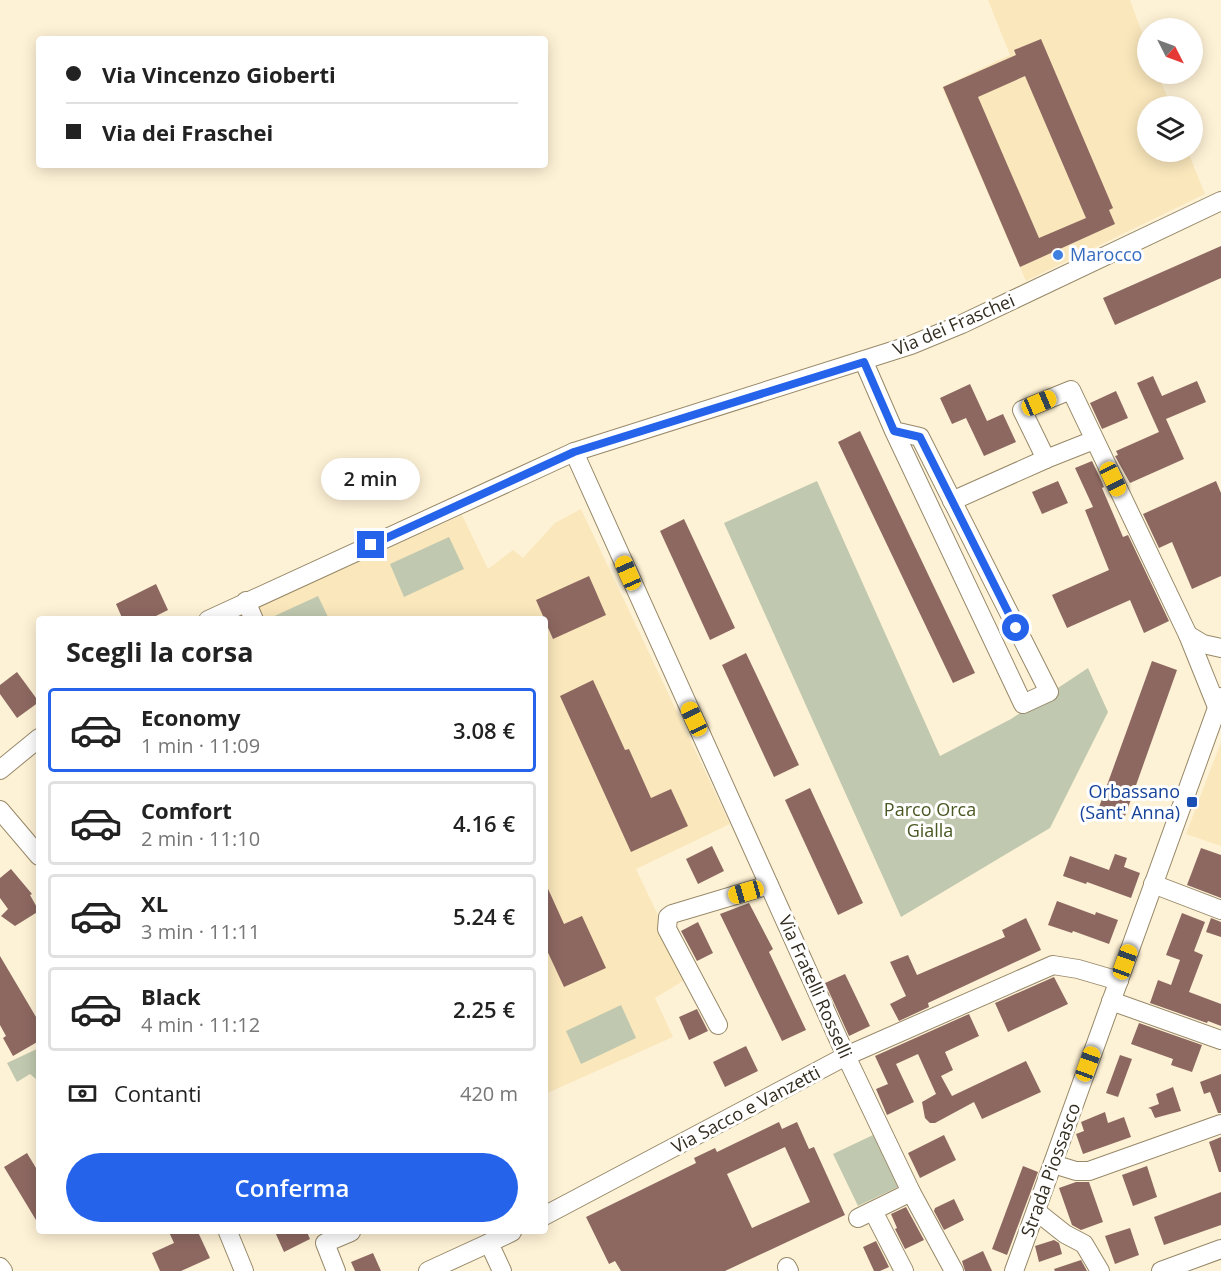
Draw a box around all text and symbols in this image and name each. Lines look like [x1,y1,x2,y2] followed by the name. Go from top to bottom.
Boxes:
[1137,18,1203,84] north arrow
[1137,18,1203,162] map controls
[102,59,336,89] text: Via Vincenzo Gioberti
[1137,96,1203,162] button: layers
[102,117,273,147] text: Via dei Fraschei
[1070,242,1142,266] place label: Marocco
[1051,248,1065,262] marker: Marocco
[889,288,1018,360] street label: Via dei Fraschei
[1019,388,1059,418] car
[322,458,421,500] callout: 2 min
[1097,459,1129,499] car
[344,465,398,492] text: 2 min
[357,531,384,558] route end
[612,553,644,593] car
[1002,614,1029,641] route start
[66,633,254,670] text: Scegli la corsa
[678,699,710,739] car
[141,702,240,732] text: Economy
[69,703,123,757] icon: car
[453,715,515,745] text: 3.08 €
[141,732,260,759] text: 1 min · 11:09
[1080,779,1180,824] place label: Orbassano (Sant' Anna)
[141,795,232,825] text: Comfort
[1185,795,1199,809] marker: Orbassano (Sant' Anna)
[69,796,123,850] icon: car
[884,797,976,842] park label: Parco Orca Gialla
[453,808,515,838] text: 4.16 €
[141,825,260,852] text: 2 min · 11:10
[726,878,766,906] car
[141,888,168,918] text: XL
[69,889,123,943] icon: car
[453,901,515,931] text: 5.24 €
[774,911,858,1062] street label: Via Fratelli Rosselli
[141,918,260,945] text: 3 min · 11:11
[1110,942,1140,982] car
[141,981,201,1011] text: Black
[69,982,123,1036] icon: car
[453,994,515,1024] text: 2.25 €
[141,1011,260,1038] text: 4 min · 11:12
[1073,1044,1103,1084] car
[667,1060,824,1158] street label: Via Sacco e Vanzetti
[66,1077,99,1110] icon: cash
[114,1078,202,1108] text: Contanti
[460,1080,518,1107] text: 420 m
[1015,1099,1085,1240] street label: Strada Piossasco
[66,1153,518,1222] button: Conferma

